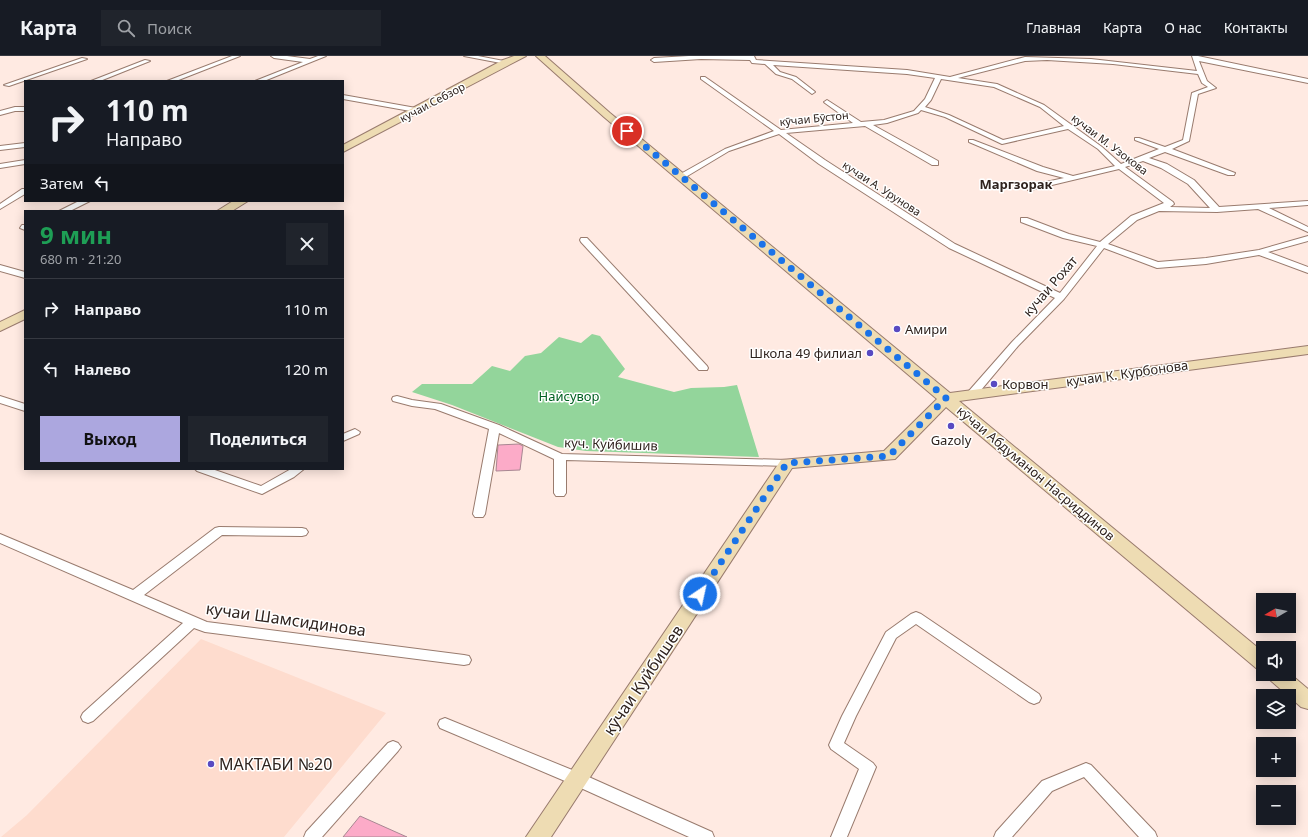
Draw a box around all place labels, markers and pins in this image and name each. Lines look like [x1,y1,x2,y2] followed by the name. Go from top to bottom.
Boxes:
[610,114,644,148] pin
[905,320,947,338] place label: Амири
[892,324,902,334] marker: Амири
[749,344,862,362] place label: Школа 49 филиал
[865,348,875,358] marker: Школа 49 филиал
[1002,375,1049,393] place label: Корвон
[989,379,999,389] marker: Корвон
[946,421,956,431] marker: Gazoly
[931,431,972,449] place label: Gazoly
[219,753,332,775] place label: МАКТАБИ №20
[206,759,216,769] marker: МАКТАБИ №20

